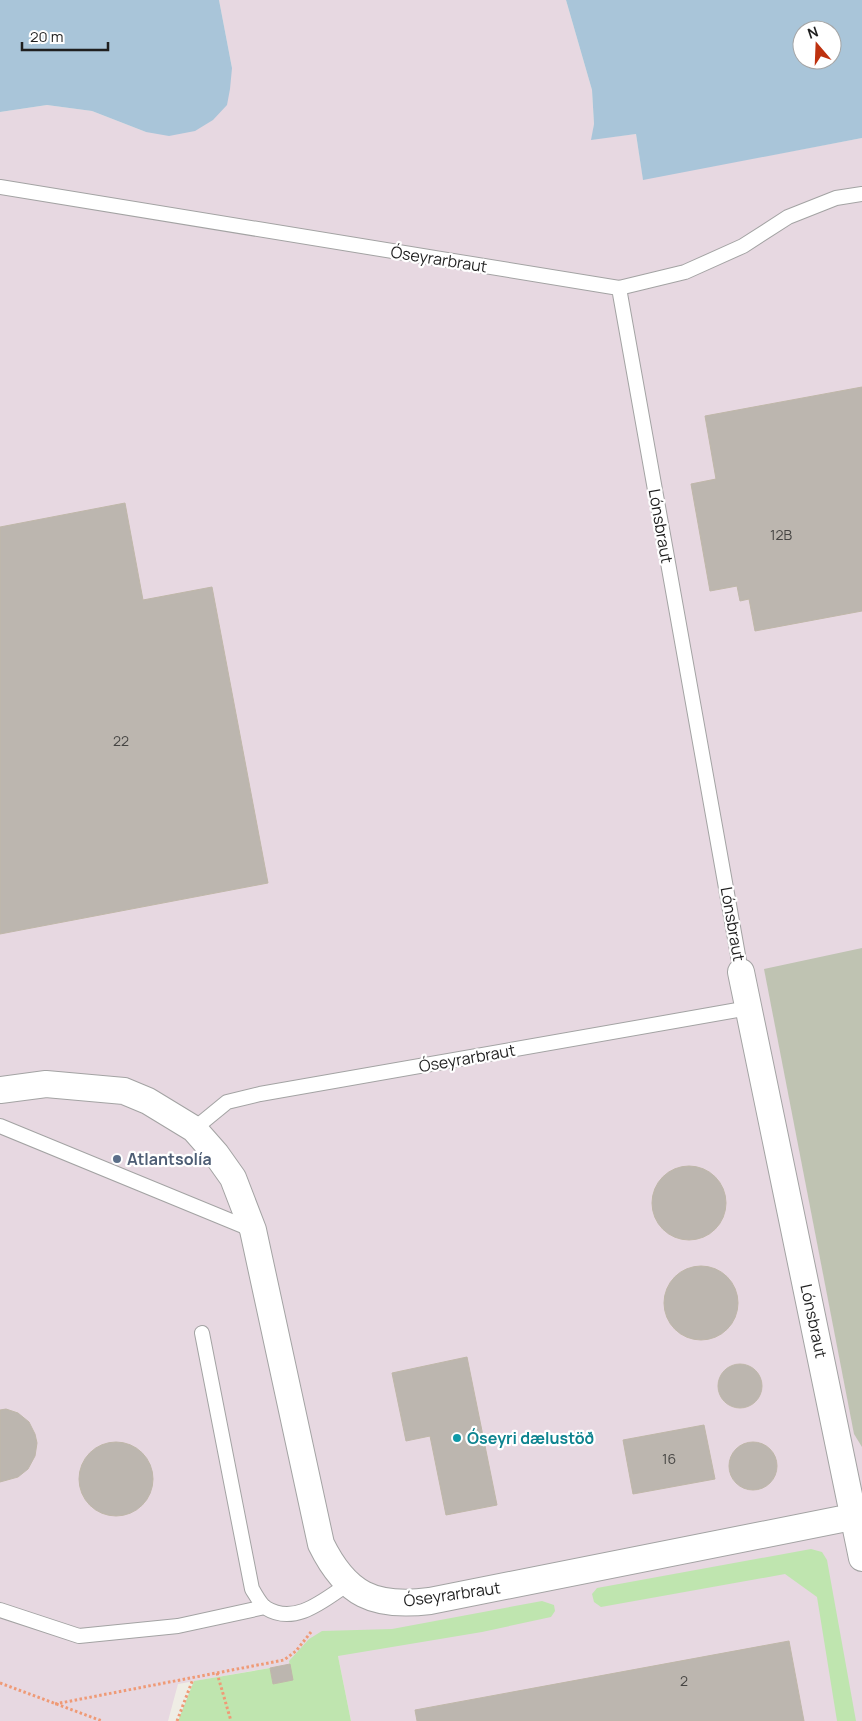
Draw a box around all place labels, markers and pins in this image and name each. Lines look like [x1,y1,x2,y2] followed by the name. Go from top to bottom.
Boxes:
[127,1148,212,1170] place label: Atlantsolía
[111,1153,123,1165] marker: Atlantsolía
[467,1427,594,1449] place label: Óseyri dælustöð
[451,1432,463,1444] marker: Óseyri dælustöð

